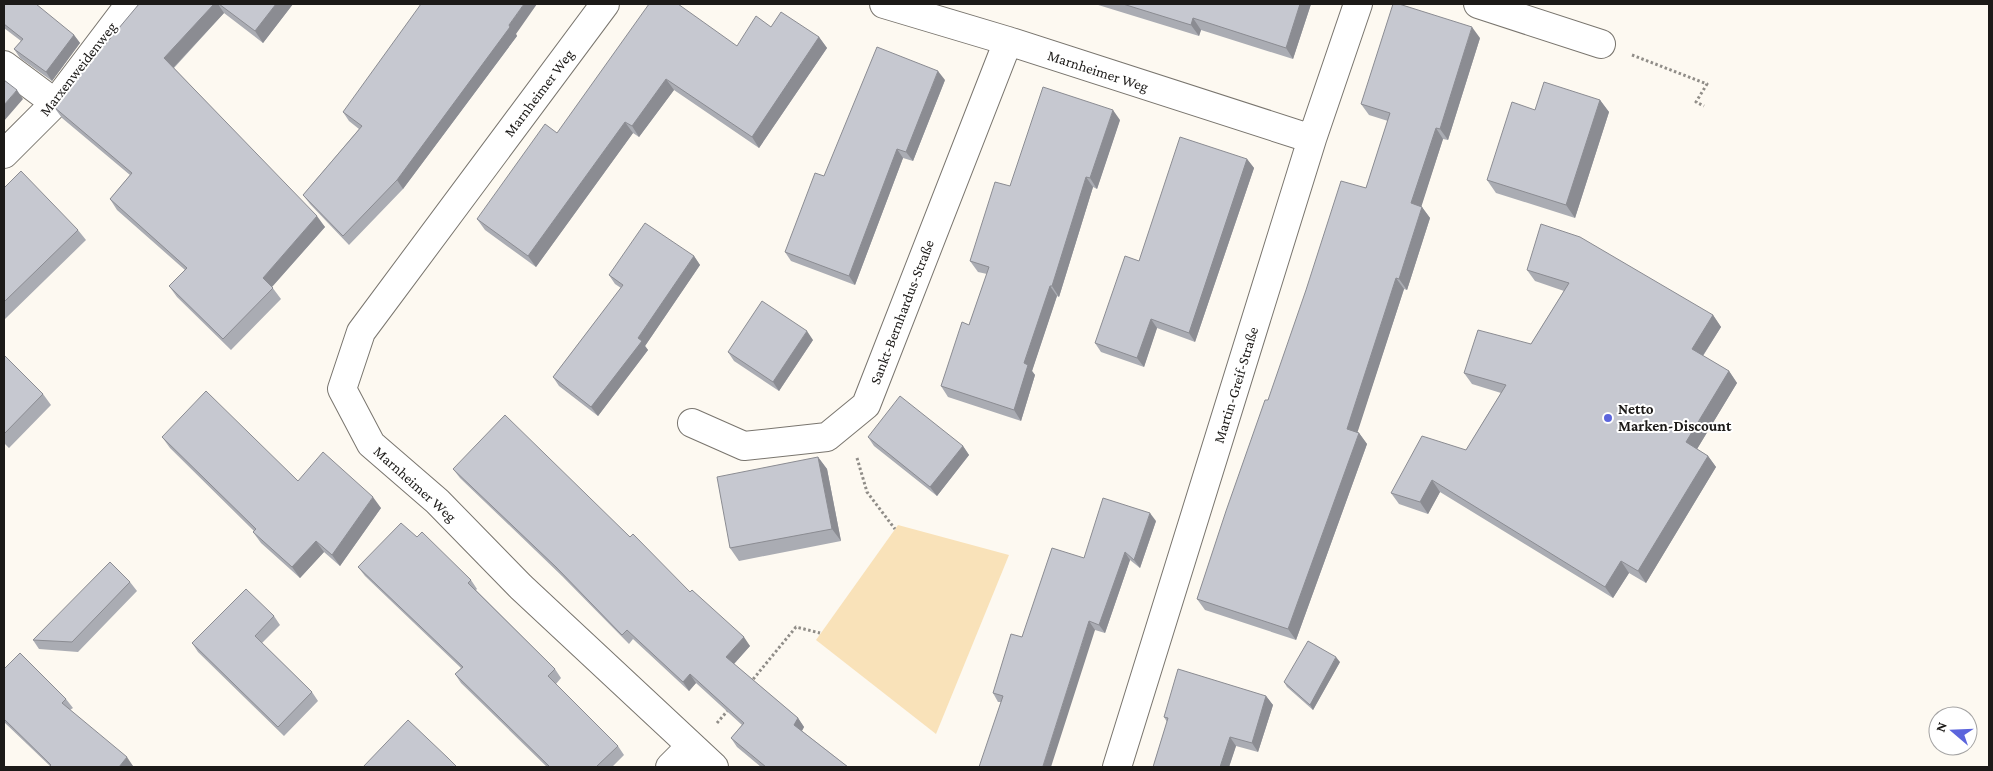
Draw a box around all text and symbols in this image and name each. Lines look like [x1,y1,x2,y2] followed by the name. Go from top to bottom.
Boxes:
[36,19,120,120] street label: Marxenweidenweg
[501,46,578,140] street label: Marnheimer Weg
[1045,47,1150,96] street label: Marnheimer Weg
[867,237,937,387] street label: Sankt-Bernhardus-Straße
[1211,324,1261,445] street label: Martin-Greif-Straße
[1618,401,1732,434] place label: Netto Marken-Discount
[1602,412,1614,424] marker: Netto Marken-Discount
[370,443,459,526] street label: Marnheimer Weg
[1928,706,1978,756] north arrow
[1932,719,1950,734] text: N

